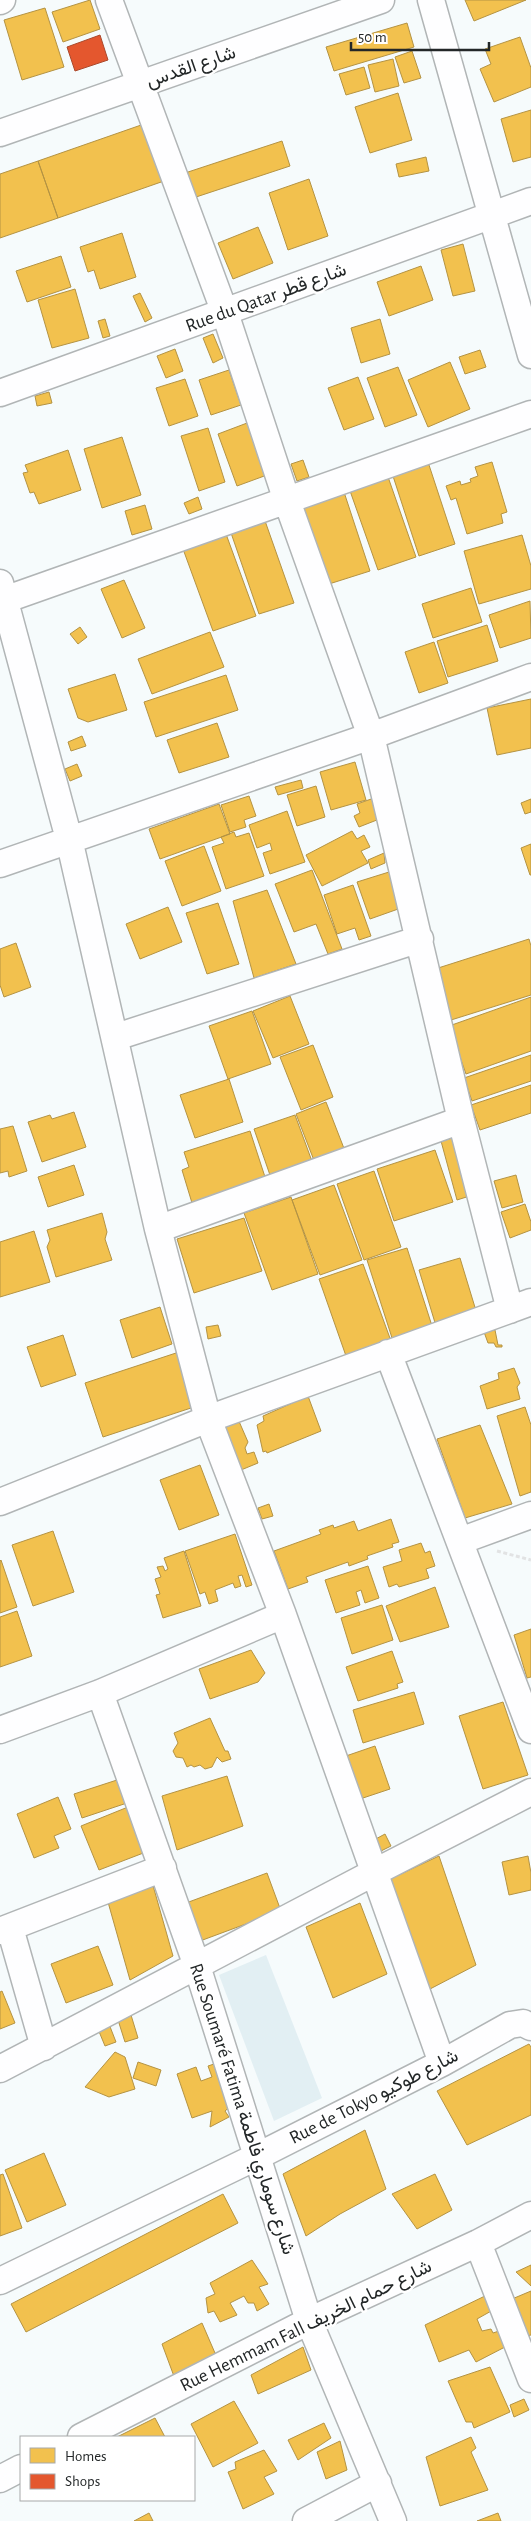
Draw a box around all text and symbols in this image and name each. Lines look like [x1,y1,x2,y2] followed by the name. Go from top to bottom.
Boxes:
[351,20,488,52] scale bar
[358,30,387,45] text: 50 m
[144,43,239,93] street label: شارع القدس
[183,260,350,338] street label: Rue du Qatar شارع قطر
[181,1961,298,2258] street label: Rue Soumaré Fatima شارع سوماري فاطمة
[286,2046,462,2150] street label: Rue de Tokyo شارع طوكيو
[177,2257,436,2397] street label: Rue Hemmam Fall شارع حمام الخريف
[20,2436,195,2501] legend
[65,2449,107,2464] text: Homes
[65,2474,100,2489] text: Shops

